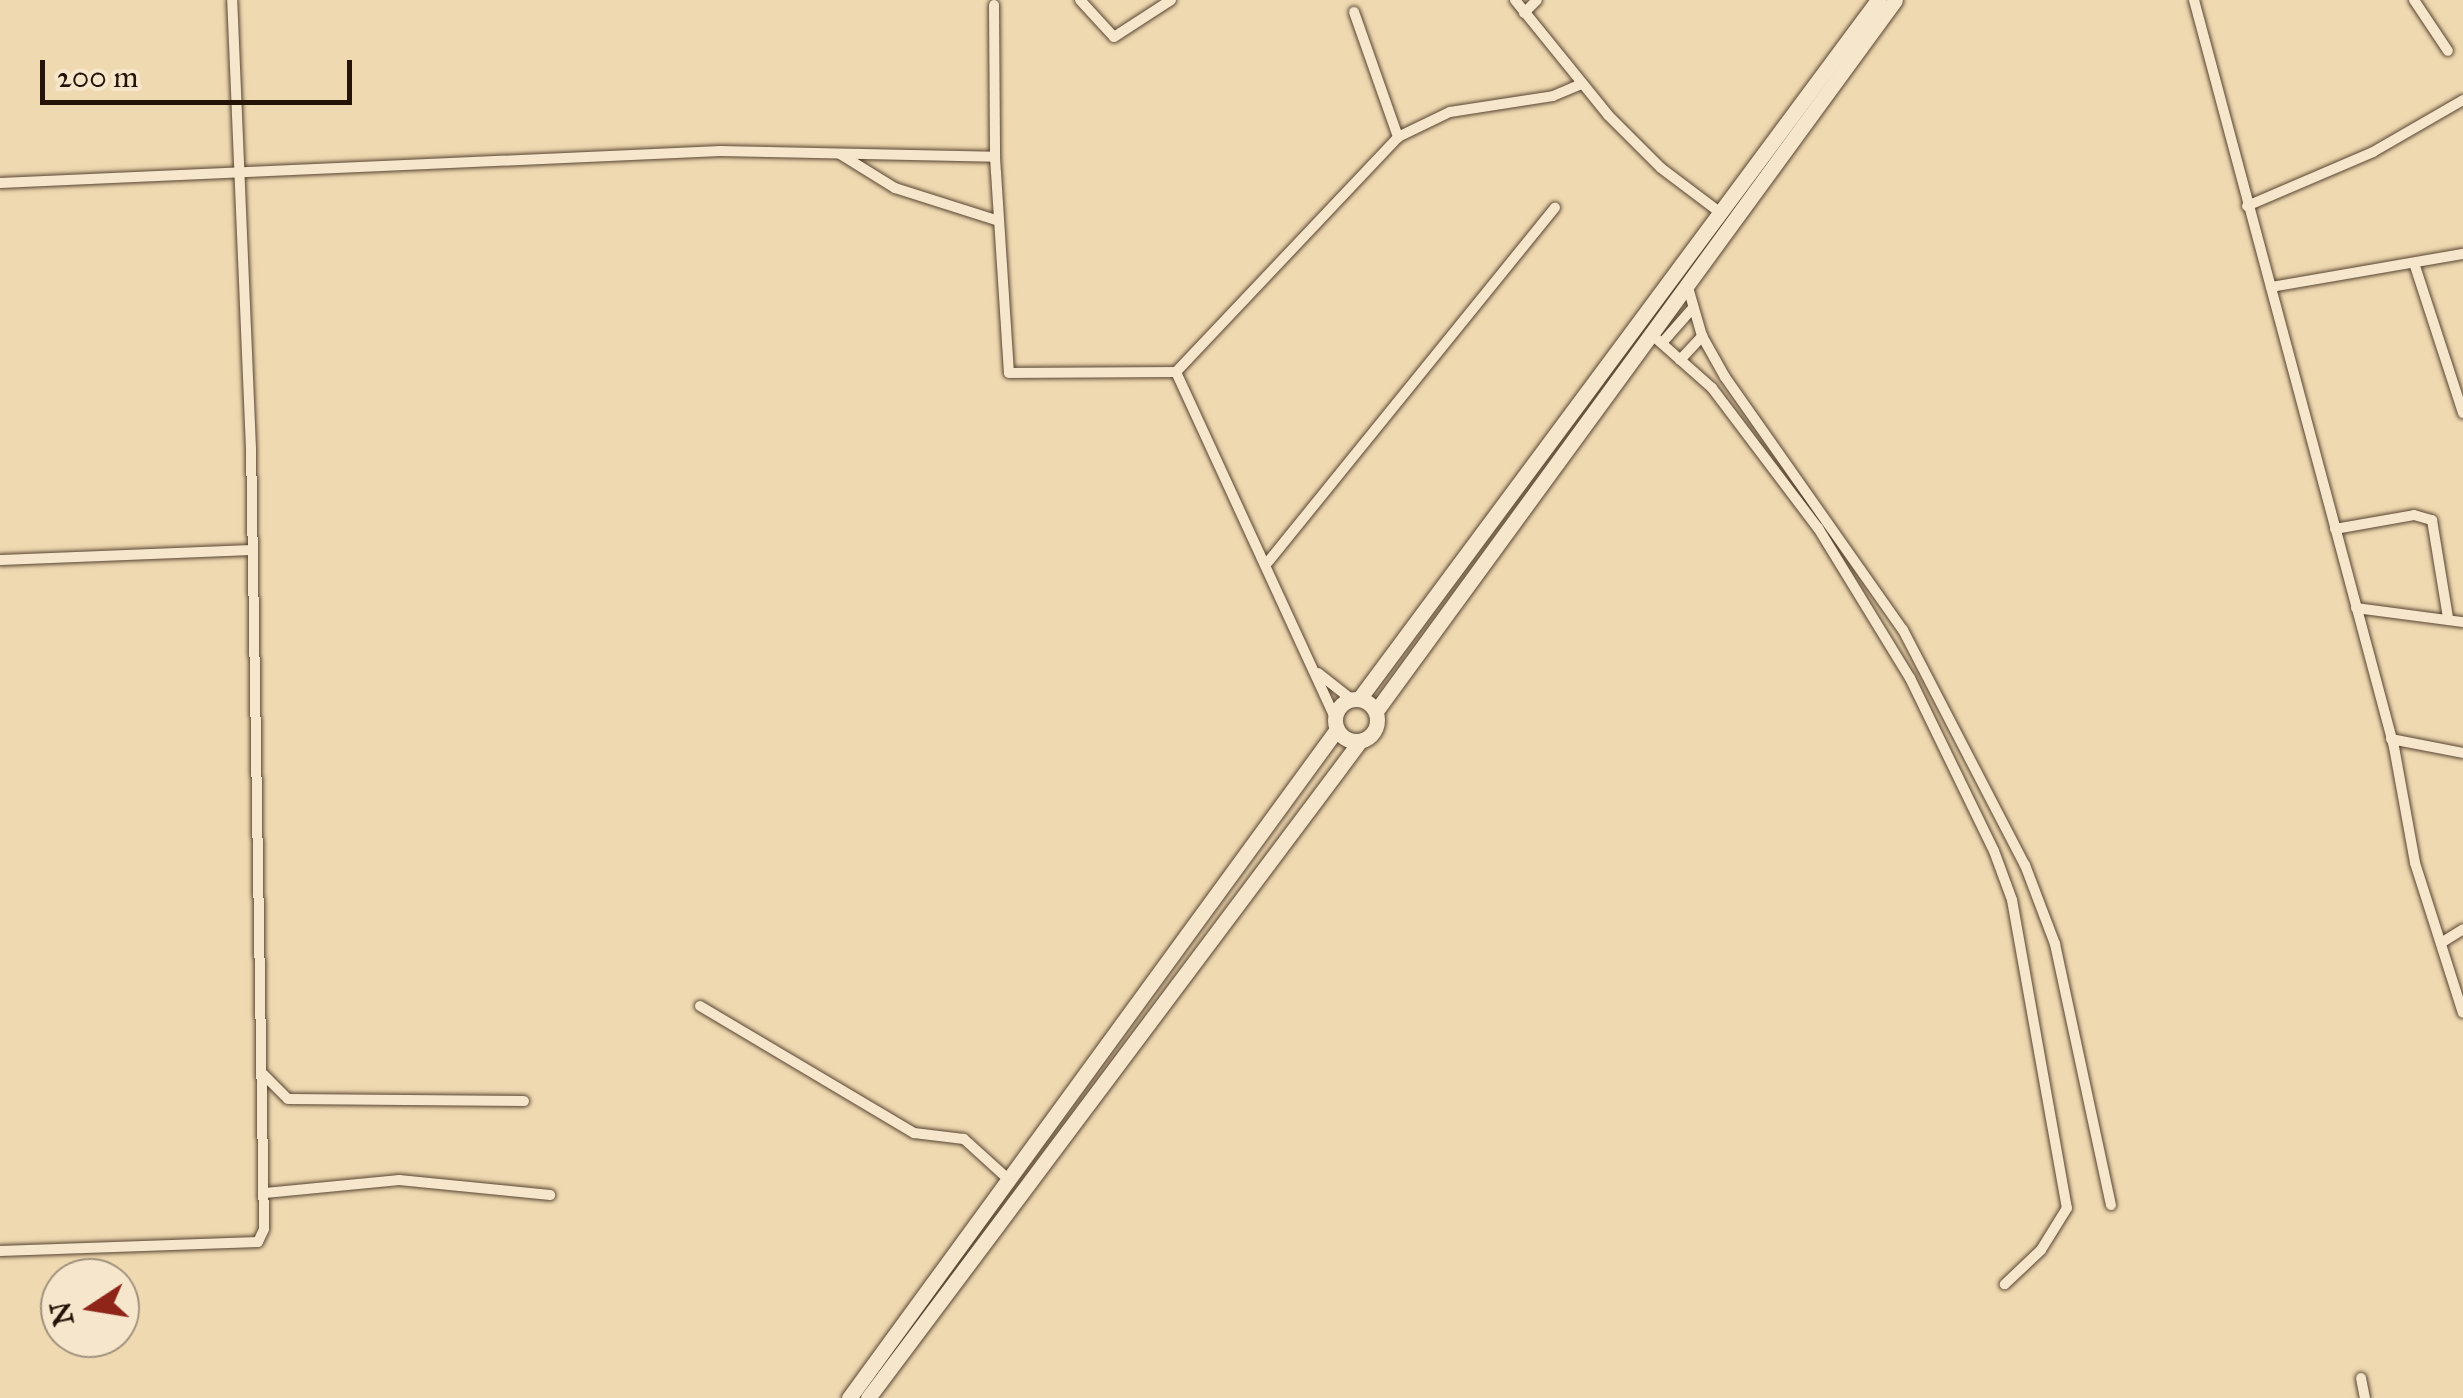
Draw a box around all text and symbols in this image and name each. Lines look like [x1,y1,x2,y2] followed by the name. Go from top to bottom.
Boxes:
[45,40,358,102] scale bar
[57,59,138,95] text: 200 m
[40,1258,140,1358] north arrow
[43,1299,82,1329] text: N

